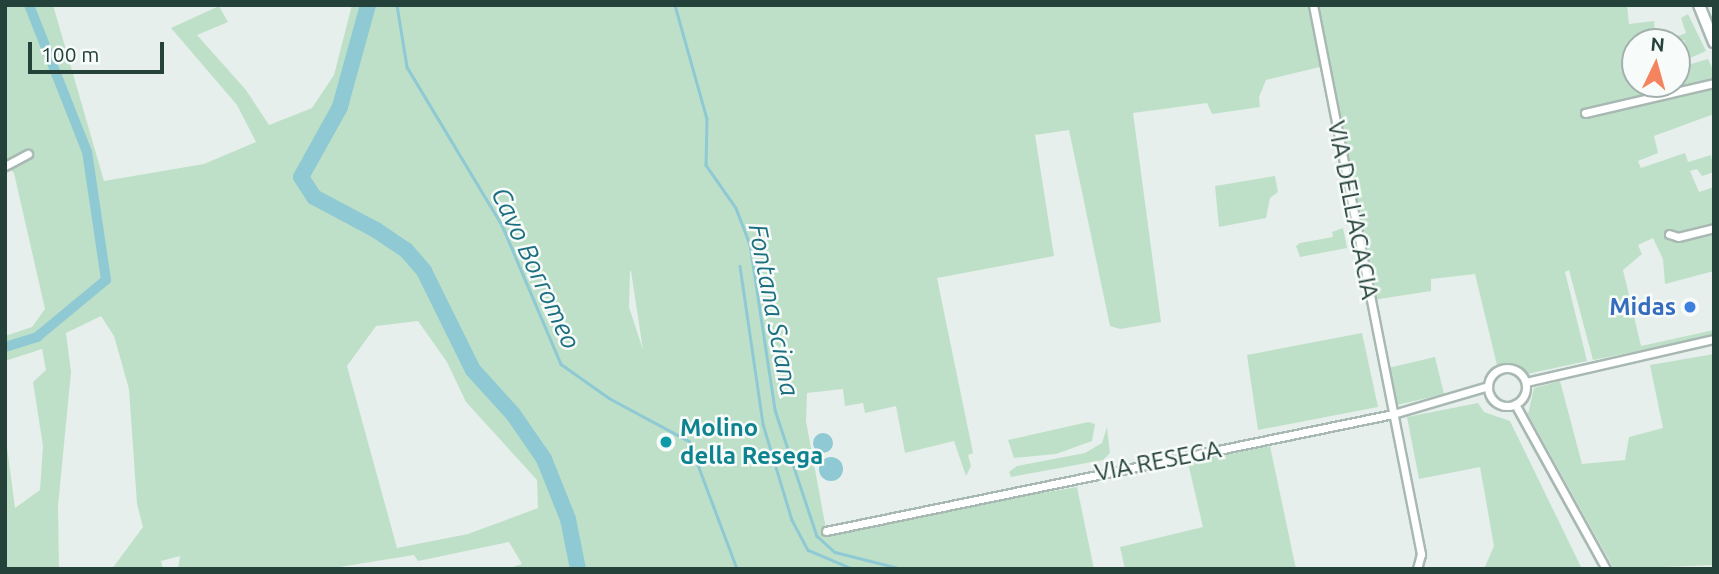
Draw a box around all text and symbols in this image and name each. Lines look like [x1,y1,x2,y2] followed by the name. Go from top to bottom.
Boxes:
[32,28,168,72] scale bar
[1621,28,1691,98] north arrow
[1650,32,1666,56] text: N
[41,42,99,66] text: 100 m
[1322,118,1384,302] street label: VIA DELL'ACACIA
[485,182,587,354] water label: Cavo Borromeo
[742,221,806,399] water label: Fontana Sciana
[1609,293,1676,321] place label: Midas
[1682,299,1698,315] marker: Midas
[680,414,823,470] place label: Molino della Resega
[658,434,674,450] marker: Molino della Resega
[1092,435,1224,487] street label: VIA RESEGA

